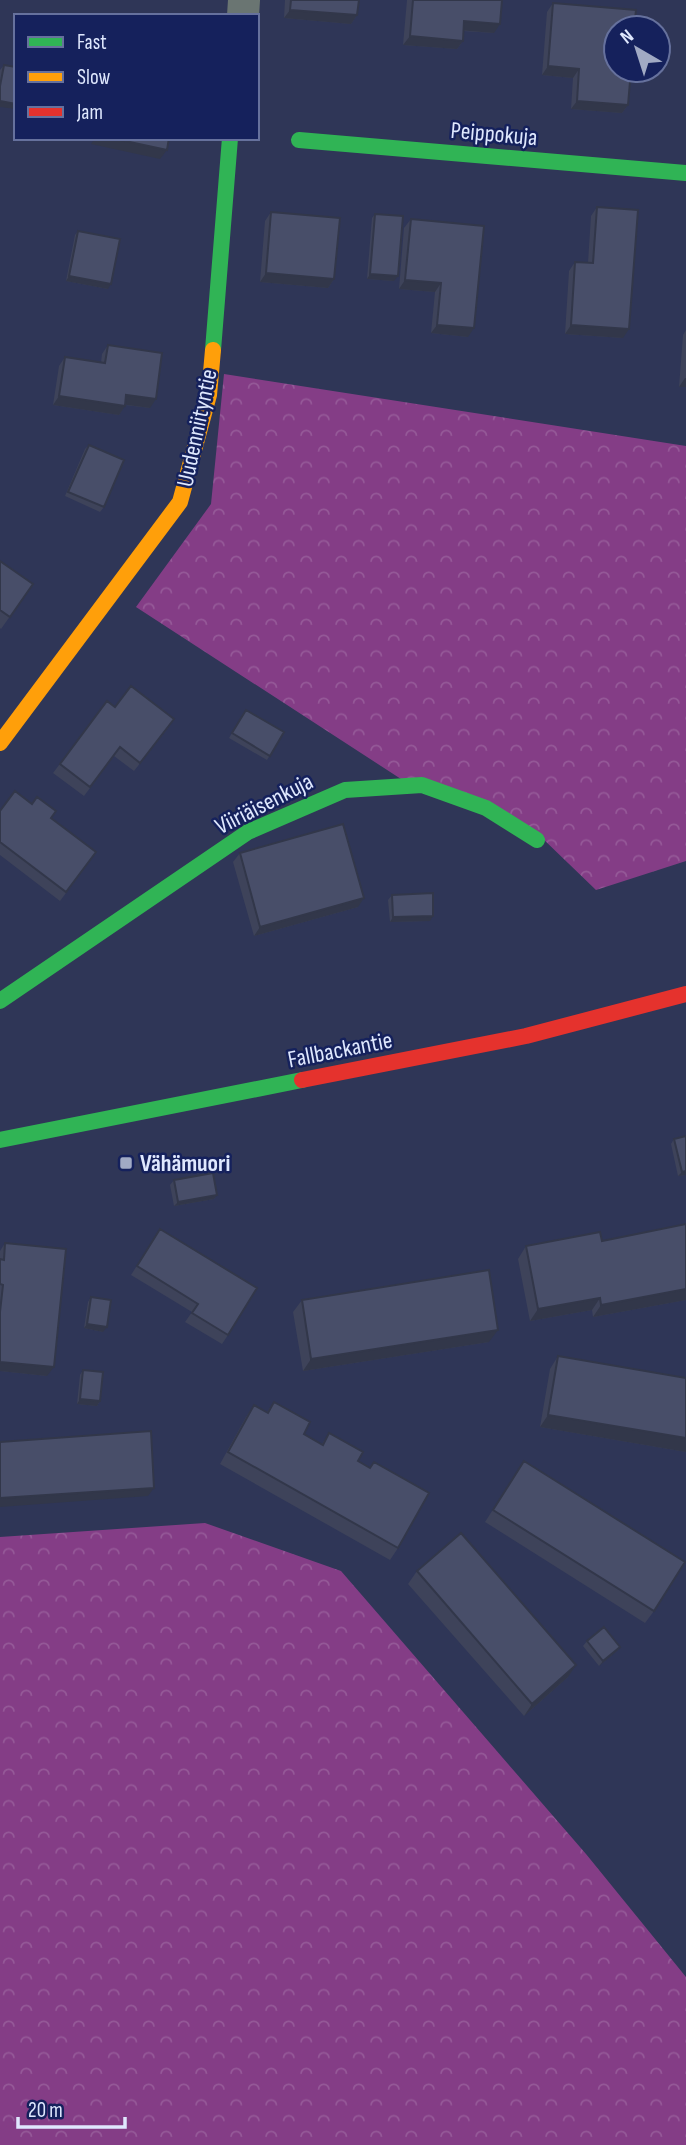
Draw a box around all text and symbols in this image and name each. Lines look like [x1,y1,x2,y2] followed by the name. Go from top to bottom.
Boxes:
[14,14,259,140] legend
[602,14,672,84] north arrow
[616,25,638,49] text: N
[77,30,107,55] text: Fast
[77,65,111,90] text: Slow
[76,100,103,125] text: Jam
[449,116,539,152] street label: Peippokuja
[170,367,224,489] street label: Uudenniityntie
[210,767,318,841] street label: Viiriäisenkuja
[285,1026,395,1074] street label: Fallbackantie
[140,1149,230,1178] place label: Vähämuori
[118,1155,134,1171] marker: Vähämuori
[18,2086,124,2130] scale bar
[28,2098,63,2123] text: 20 m

